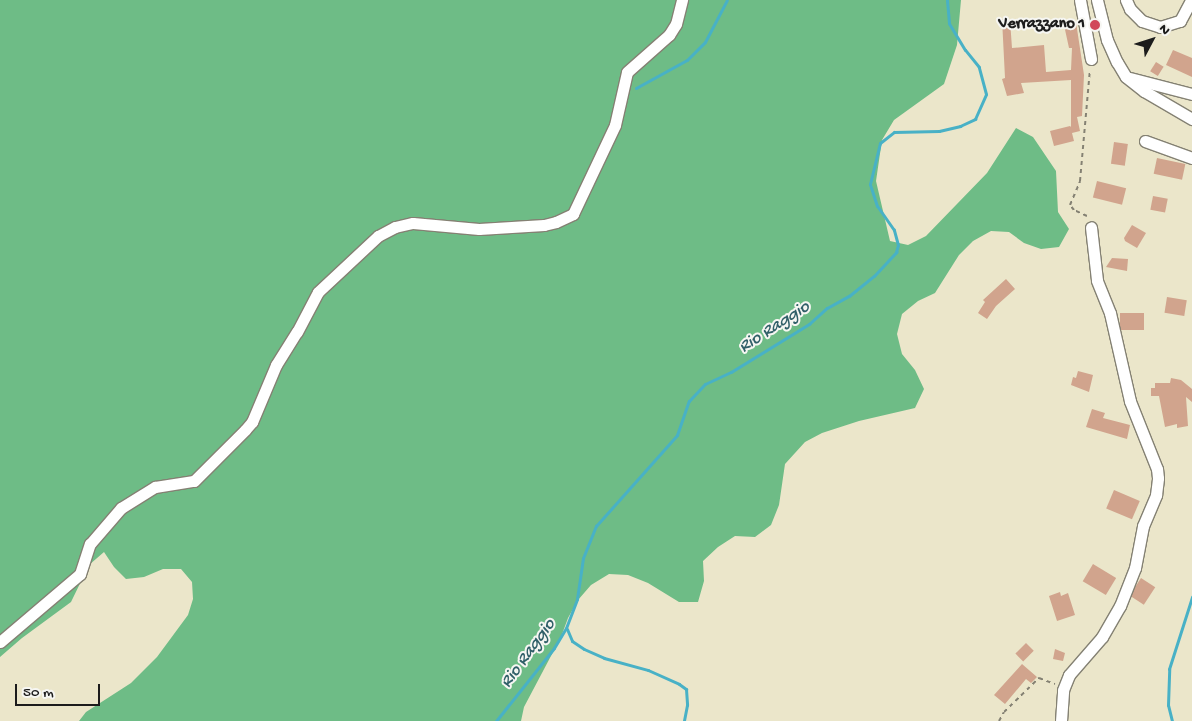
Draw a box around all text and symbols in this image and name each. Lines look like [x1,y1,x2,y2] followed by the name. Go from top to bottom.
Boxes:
[998,15,1085,35] place label: Verrazzano 1
[1127,15,1177,65] north arrow
[1089,19,1101,31] marker: Verrazzano 1
[1154,21,1173,39] text: N
[736,297,814,359] water label: Rio Raggio
[497,615,561,693] water label: Rio Raggio
[18,674,102,706] scale bar
[23,684,54,702] text: 50 m

